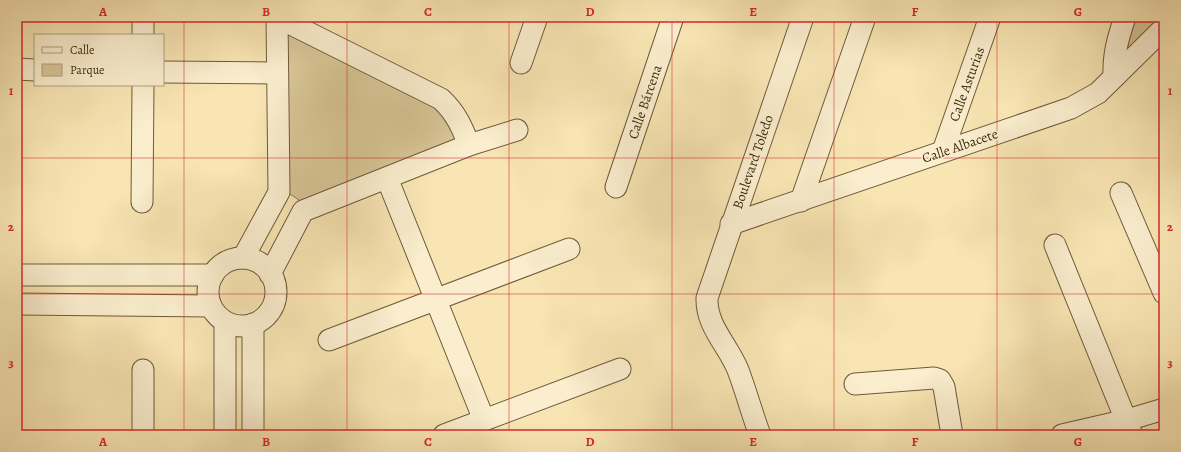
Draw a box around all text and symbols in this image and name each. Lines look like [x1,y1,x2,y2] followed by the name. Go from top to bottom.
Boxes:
[98,3,108,20] text: A
[262,3,270,20] text: B
[424,3,432,20] text: C
[585,3,595,20] text: D
[749,3,757,20] text: E
[912,3,919,20] text: F
[1074,3,1082,20] text: G
[34,34,164,86] legend
[70,42,94,58] text: Calle
[945,44,989,124] street label: Calle Asturias
[70,62,105,78] text: Parque
[623,62,667,142] street label: Calle Bárcena
[9,82,14,99] text: 1
[1168,82,1173,99] text: 1
[728,112,778,212] street label: Boulevard Toledo
[920,124,1000,168] street label: Calle Albacete
[8,218,15,235] text: 2
[1167,218,1174,235] text: 2
[8,354,14,371] text: 3
[1167,354,1173,371] text: 3
[98,433,108,450] text: A
[262,433,270,450] text: B
[424,433,432,450] text: C
[585,433,595,450] text: D
[749,433,757,450] text: E
[912,433,919,450] text: F
[1074,433,1082,450] text: G

